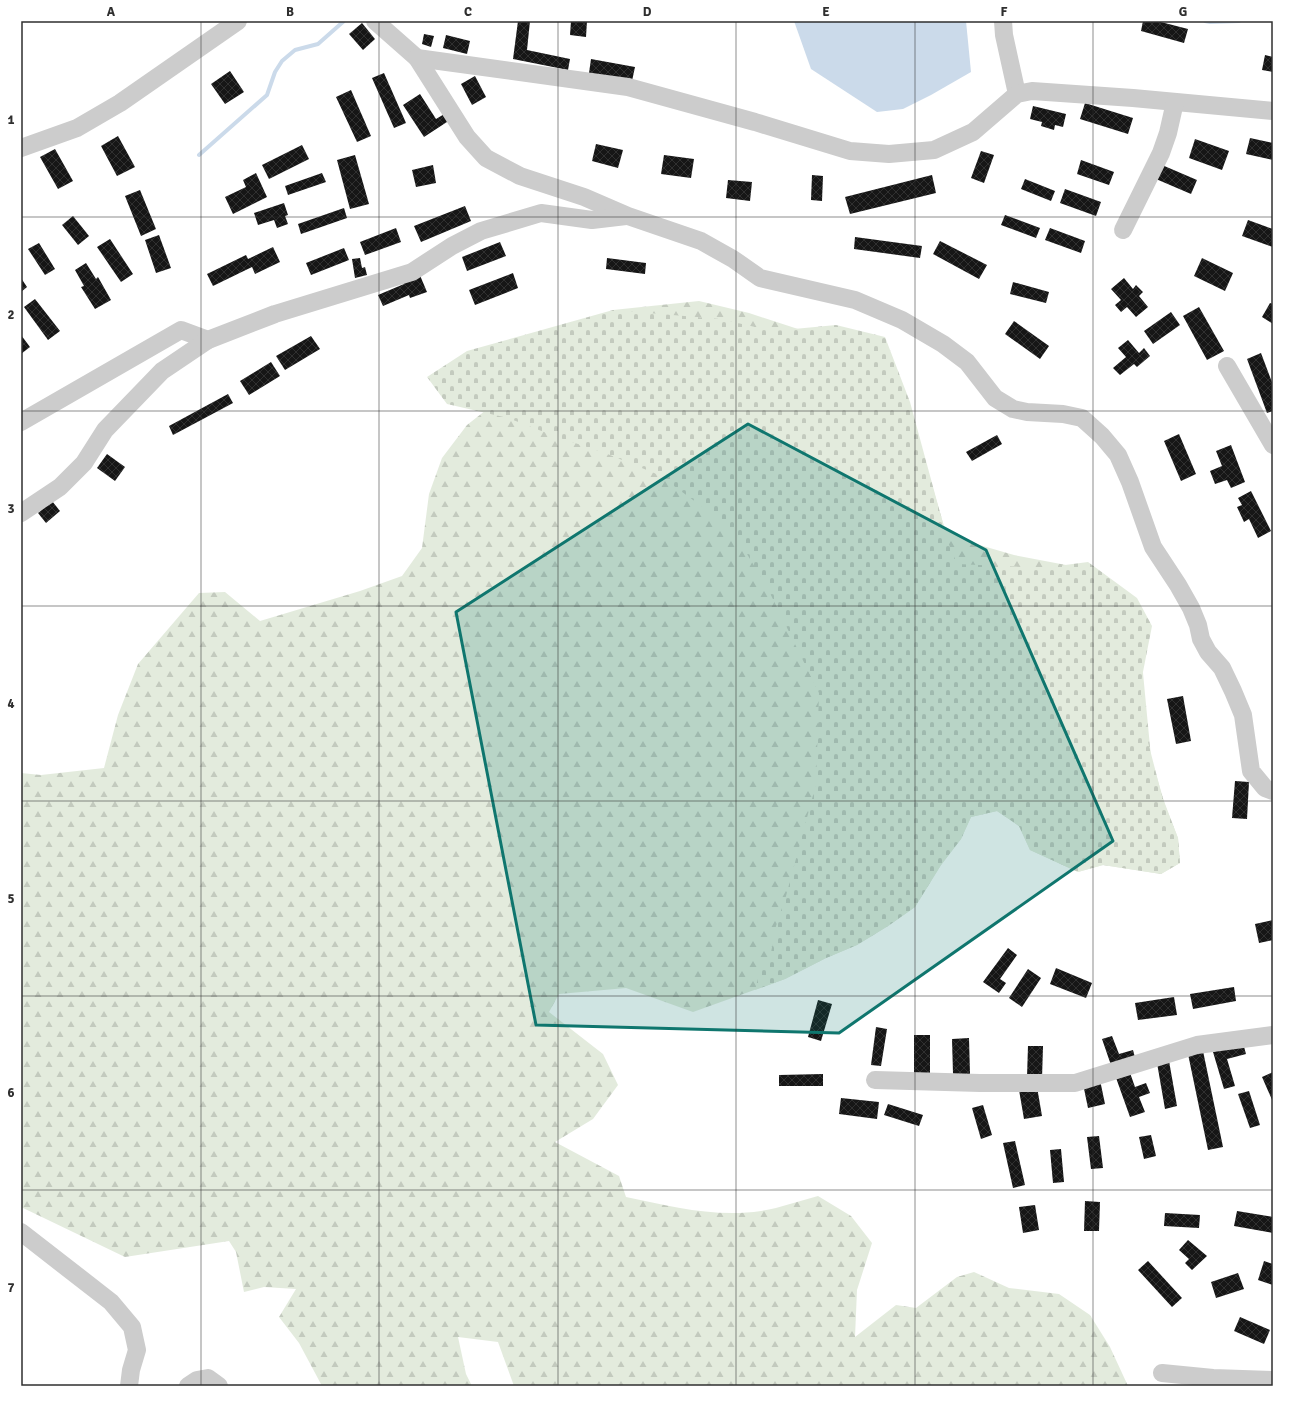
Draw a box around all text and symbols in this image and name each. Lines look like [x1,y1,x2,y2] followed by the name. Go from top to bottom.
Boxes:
[107,4,116,20] text: A
[286,4,294,20] text: B
[464,4,472,20] text: C
[643,4,652,20] text: D
[822,4,830,20] text: E
[1001,4,1008,20] text: F
[1179,4,1187,20] text: G
[7,112,15,128] text: 1
[7,307,15,323] text: 2
[7,501,15,517] text: 3
[7,696,15,712] text: 4
[7,891,15,907] text: 5
[7,1085,15,1101] text: 6
[7,1280,15,1296] text: 7

